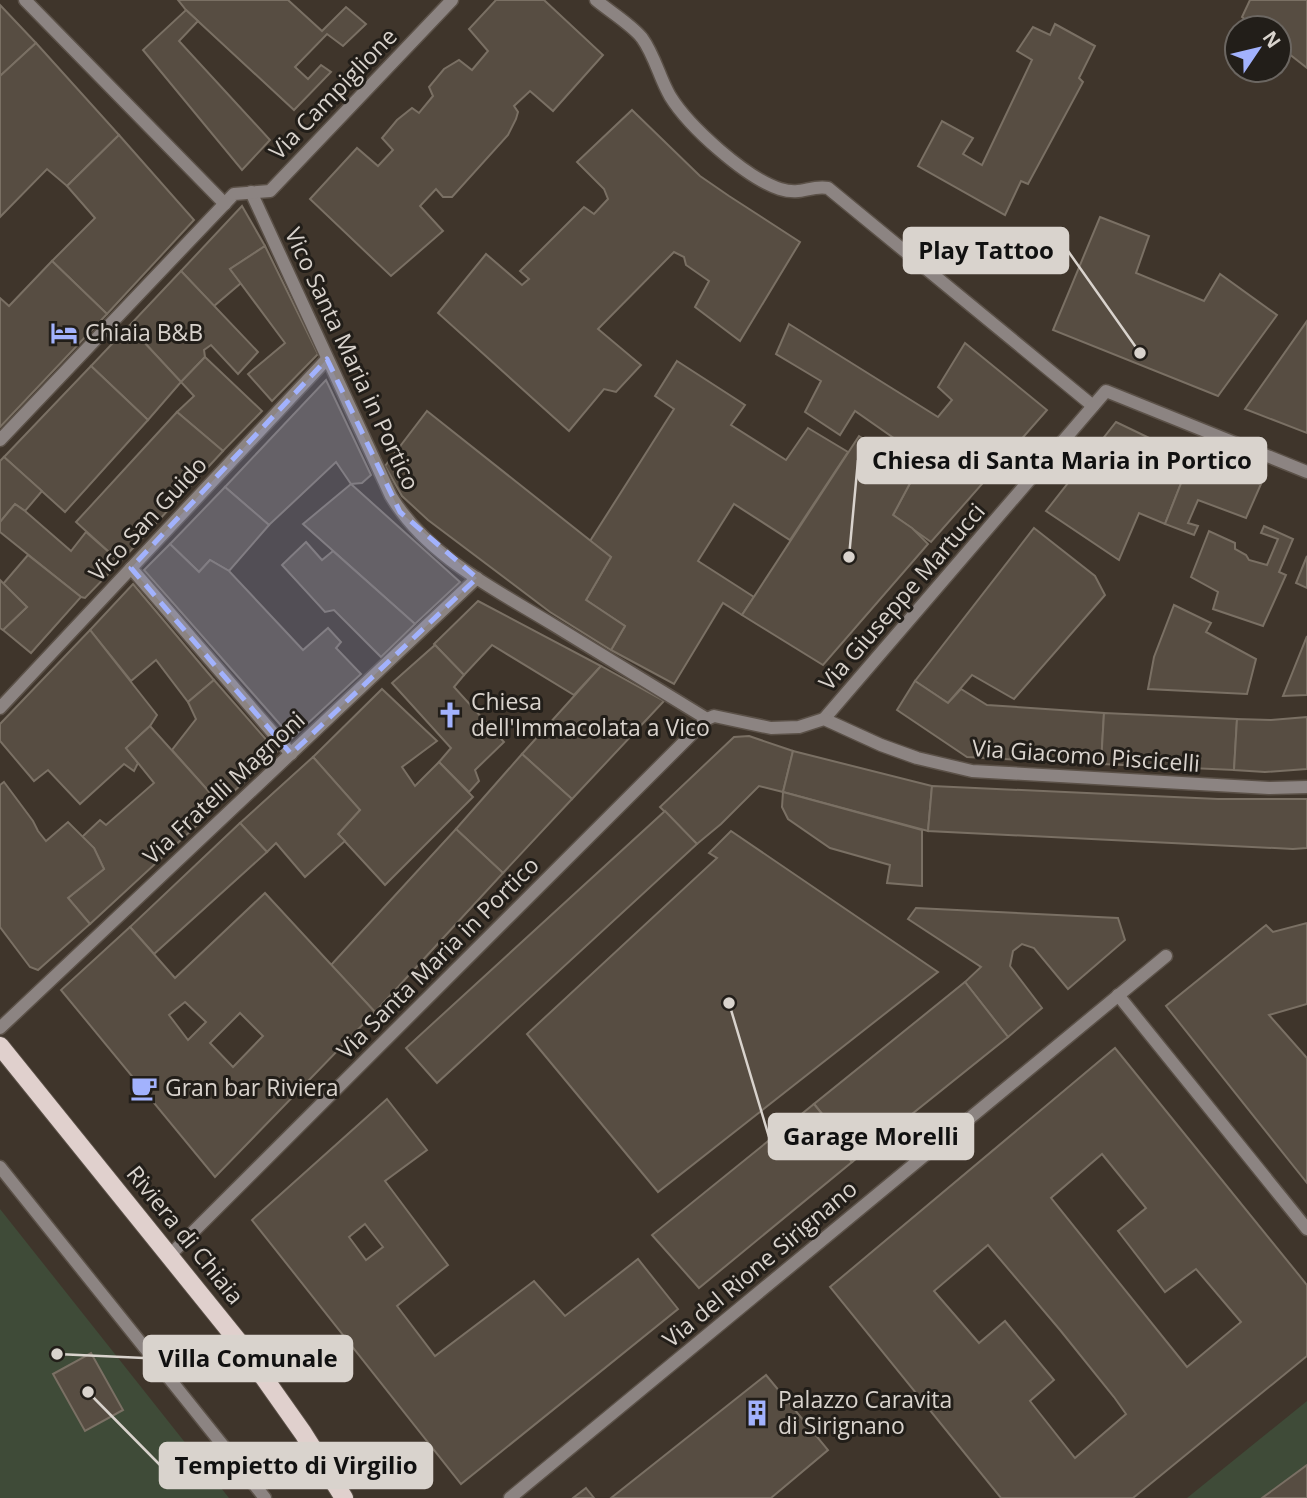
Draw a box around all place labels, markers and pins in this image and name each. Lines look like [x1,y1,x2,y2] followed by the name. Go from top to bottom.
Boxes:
[904,228,1068,273] callout: Play Tattoo
[85,316,203,348] place label: Chiaia B&B
[49,318,79,348] hotel icon: Chiaia B&B
[858,438,1266,483] callout: Chiesa di Santa Maria in Portico
[471,685,710,743] place label: Chiesa dell'Immacolata a Vico
[435,700,465,730] church icon: Chiesa dell'Immacolata a Vico
[165,1071,339,1103] place label: Gran bar Riviera
[129,1073,159,1103] cafe icon: Gran bar Riviera
[769,1114,973,1159] callout: Garage Morelli
[144,1336,352,1381] callout: Villa Comunale
[778,1383,952,1441] place label: Palazzo Caravita di Sirignano
[742,1398,772,1428] building icon: Palazzo Caravita di Sirignano
[160,1443,432,1488] callout: Tempietto di Virgilio

